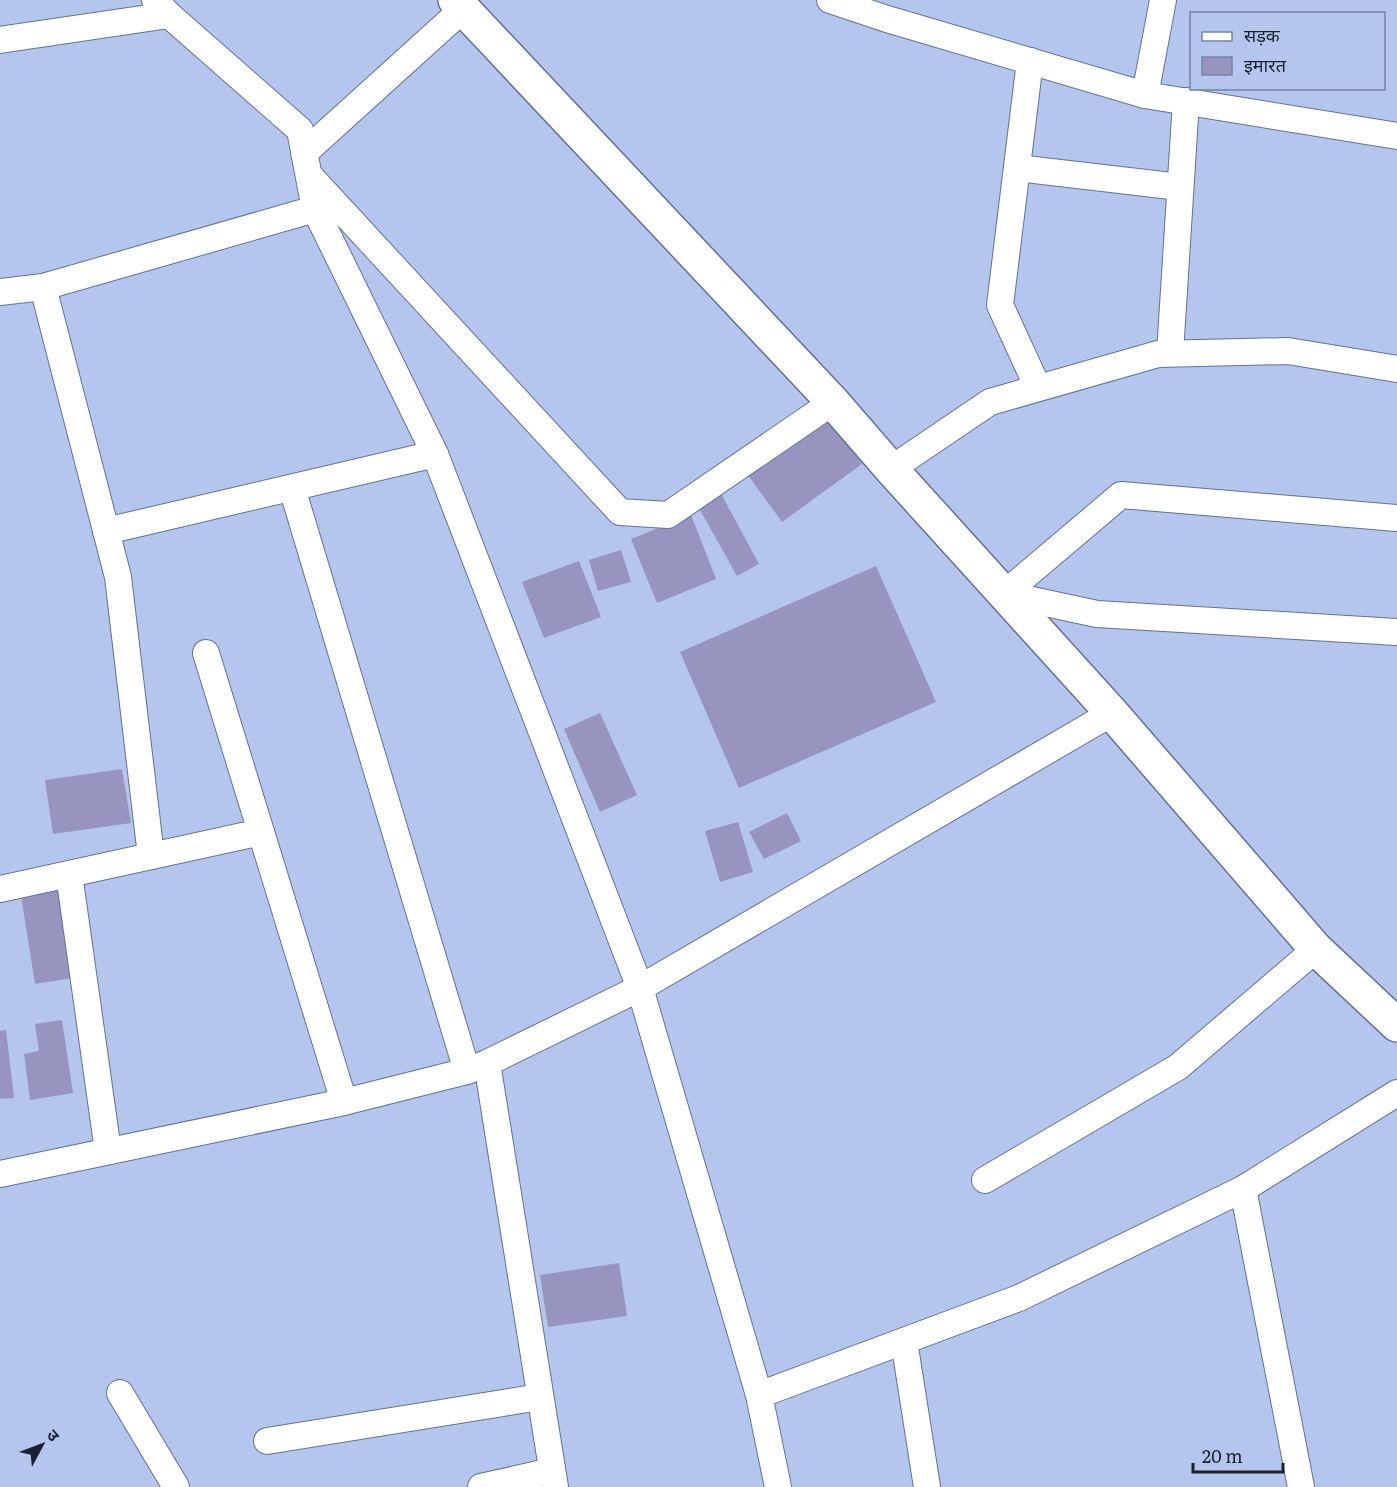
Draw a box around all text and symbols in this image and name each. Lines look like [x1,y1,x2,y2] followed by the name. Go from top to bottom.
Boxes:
[1190,12,1385,90] legend
[1244,21,1281,48] text: सड़क
[1244,51,1287,78] text: इमारत
[12,1415,72,1475] north arrow
[42,1423,67,1446] text: उ
[1193,1436,1283,1474] scale bar
[1202,1442,1243,1469] text: 20 m

